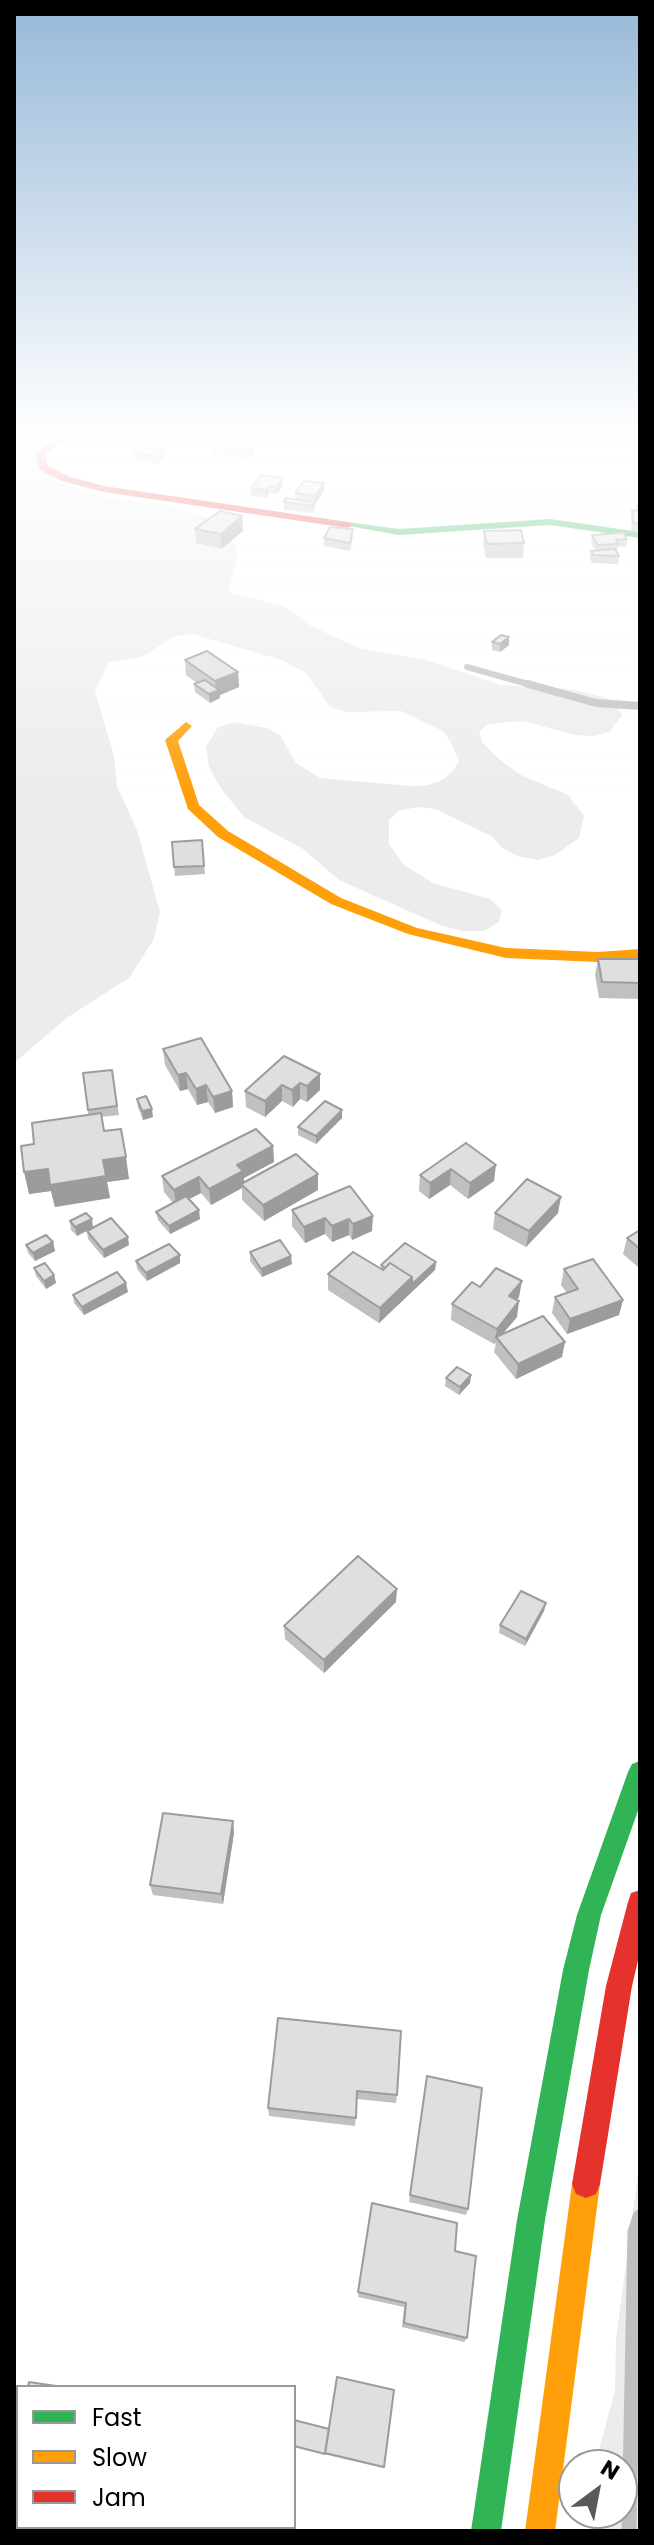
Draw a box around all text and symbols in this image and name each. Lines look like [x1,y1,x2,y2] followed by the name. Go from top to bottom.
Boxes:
[16,2385,296,2529] legend
[92,2401,142,2434] text: Fast
[92,2441,147,2474] text: Slow
[558,2449,638,2529] north arrow
[595,2452,625,2487] text: N
[92,2481,146,2514] text: Jam

